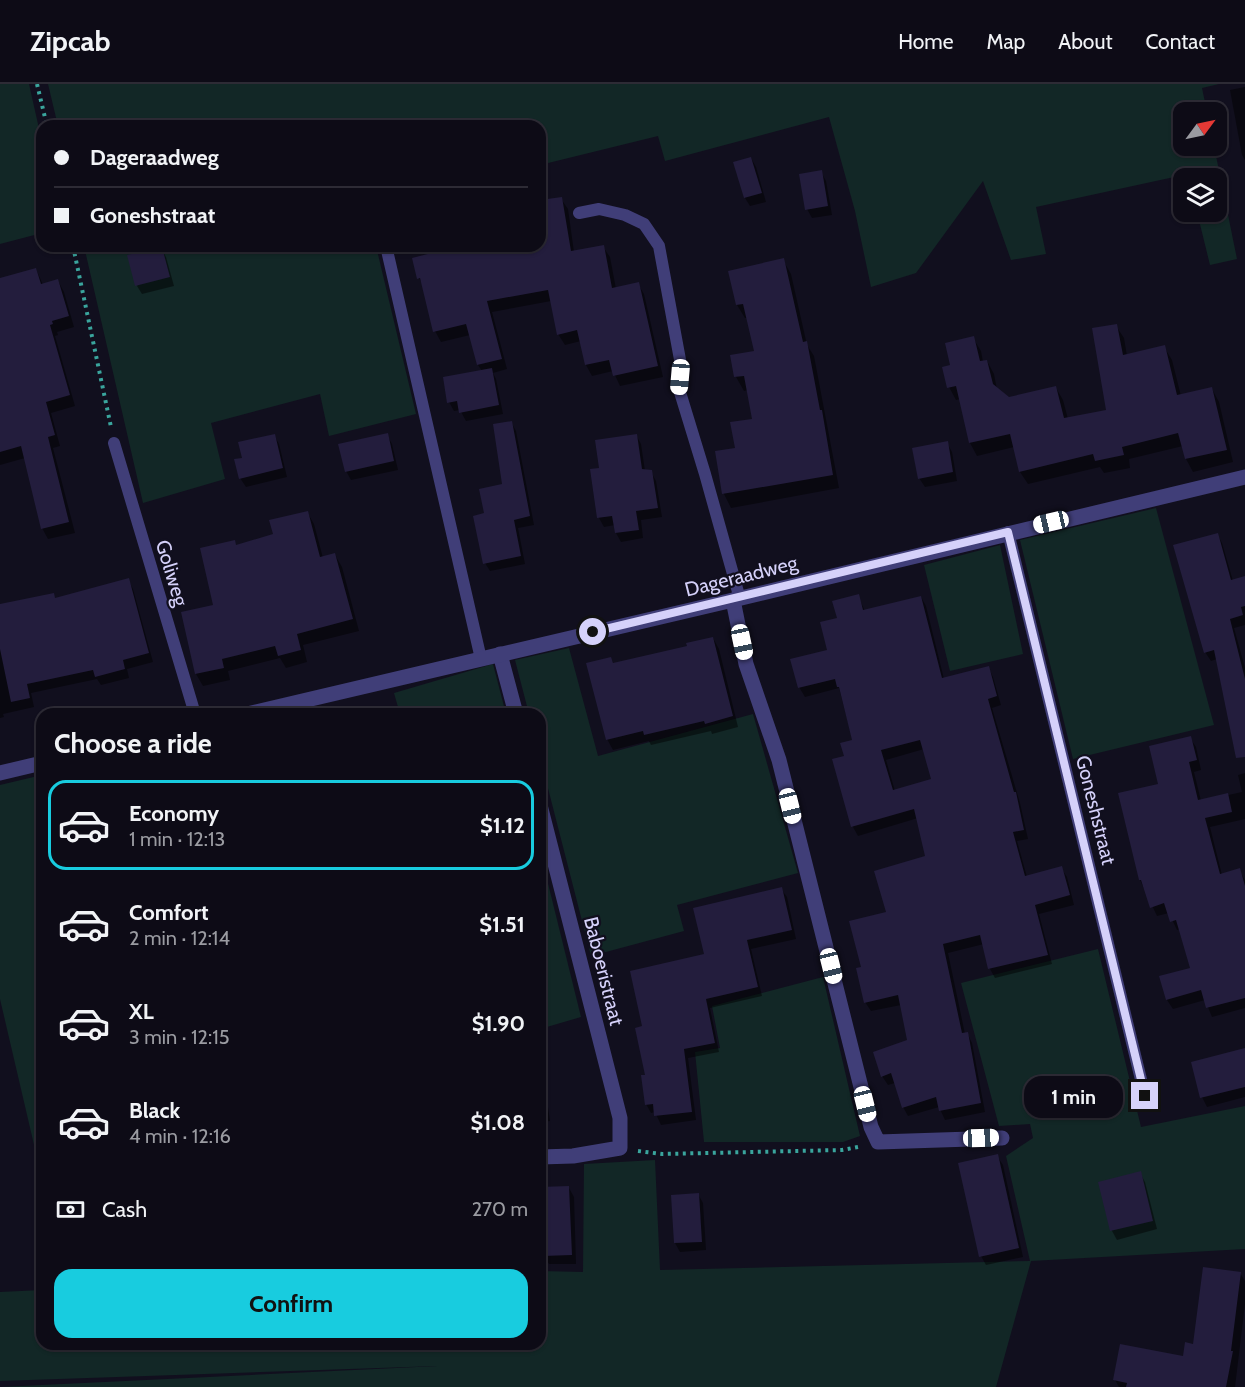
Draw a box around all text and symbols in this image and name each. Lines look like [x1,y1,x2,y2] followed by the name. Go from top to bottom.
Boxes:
[30,24,111,58] text: Zipcab
[898,29,954,54] text: Home
[987,29,1025,54] text: Map
[1058,29,1112,54] text: About
[1145,29,1215,54] text: Contact
[1173,102,1227,156] north arrow
[1173,102,1227,222] map controls
[90,144,219,171] text: Dageraadweg
[1173,168,1227,222] button: layers
[90,202,215,229] text: Goneshstraat
[669,358,691,396] car
[1031,509,1071,535] car
[151,537,194,610] street label: Goliweg
[682,550,801,602] street label: Dageraadweg
[579,618,606,645] route start
[729,623,755,661] car
[54,727,212,760] text: Choose a ride
[1071,753,1121,867] street label: Goneshstraat
[777,786,803,826] car
[57,798,111,852] icon: car
[129,800,219,827] text: Economy
[480,812,525,839] text: $1.12
[129,827,225,851] text: 1 min · 12:13
[57,897,111,951] icon: car
[129,899,208,926] text: Comfort
[479,911,525,938] text: $1.51
[579,914,629,1028] street label: Baboeristraat
[129,926,230,950] text: 2 min · 12:14
[818,946,844,986] car
[57,996,111,1050] icon: car
[129,998,154,1025] text: XL
[472,1010,525,1037] text: $1.90
[129,1025,230,1049] text: 3 min · 12:15
[1025,1075,1124,1117] callout: 1 min
[1131,1082,1158,1109] route end
[852,1084,878,1124] car
[1051,1085,1096,1109] text: 1 min
[57,1095,111,1149] icon: car
[129,1097,180,1124] text: Black
[471,1109,525,1136] text: $1.08
[129,1124,231,1148] text: 4 min · 12:16
[963,1128,999,1148] car
[54,1193,87,1226] icon: cash
[102,1196,147,1223] text: Cash
[472,1197,528,1221] text: 270 m
[54,1269,528,1338] button: Confirm

